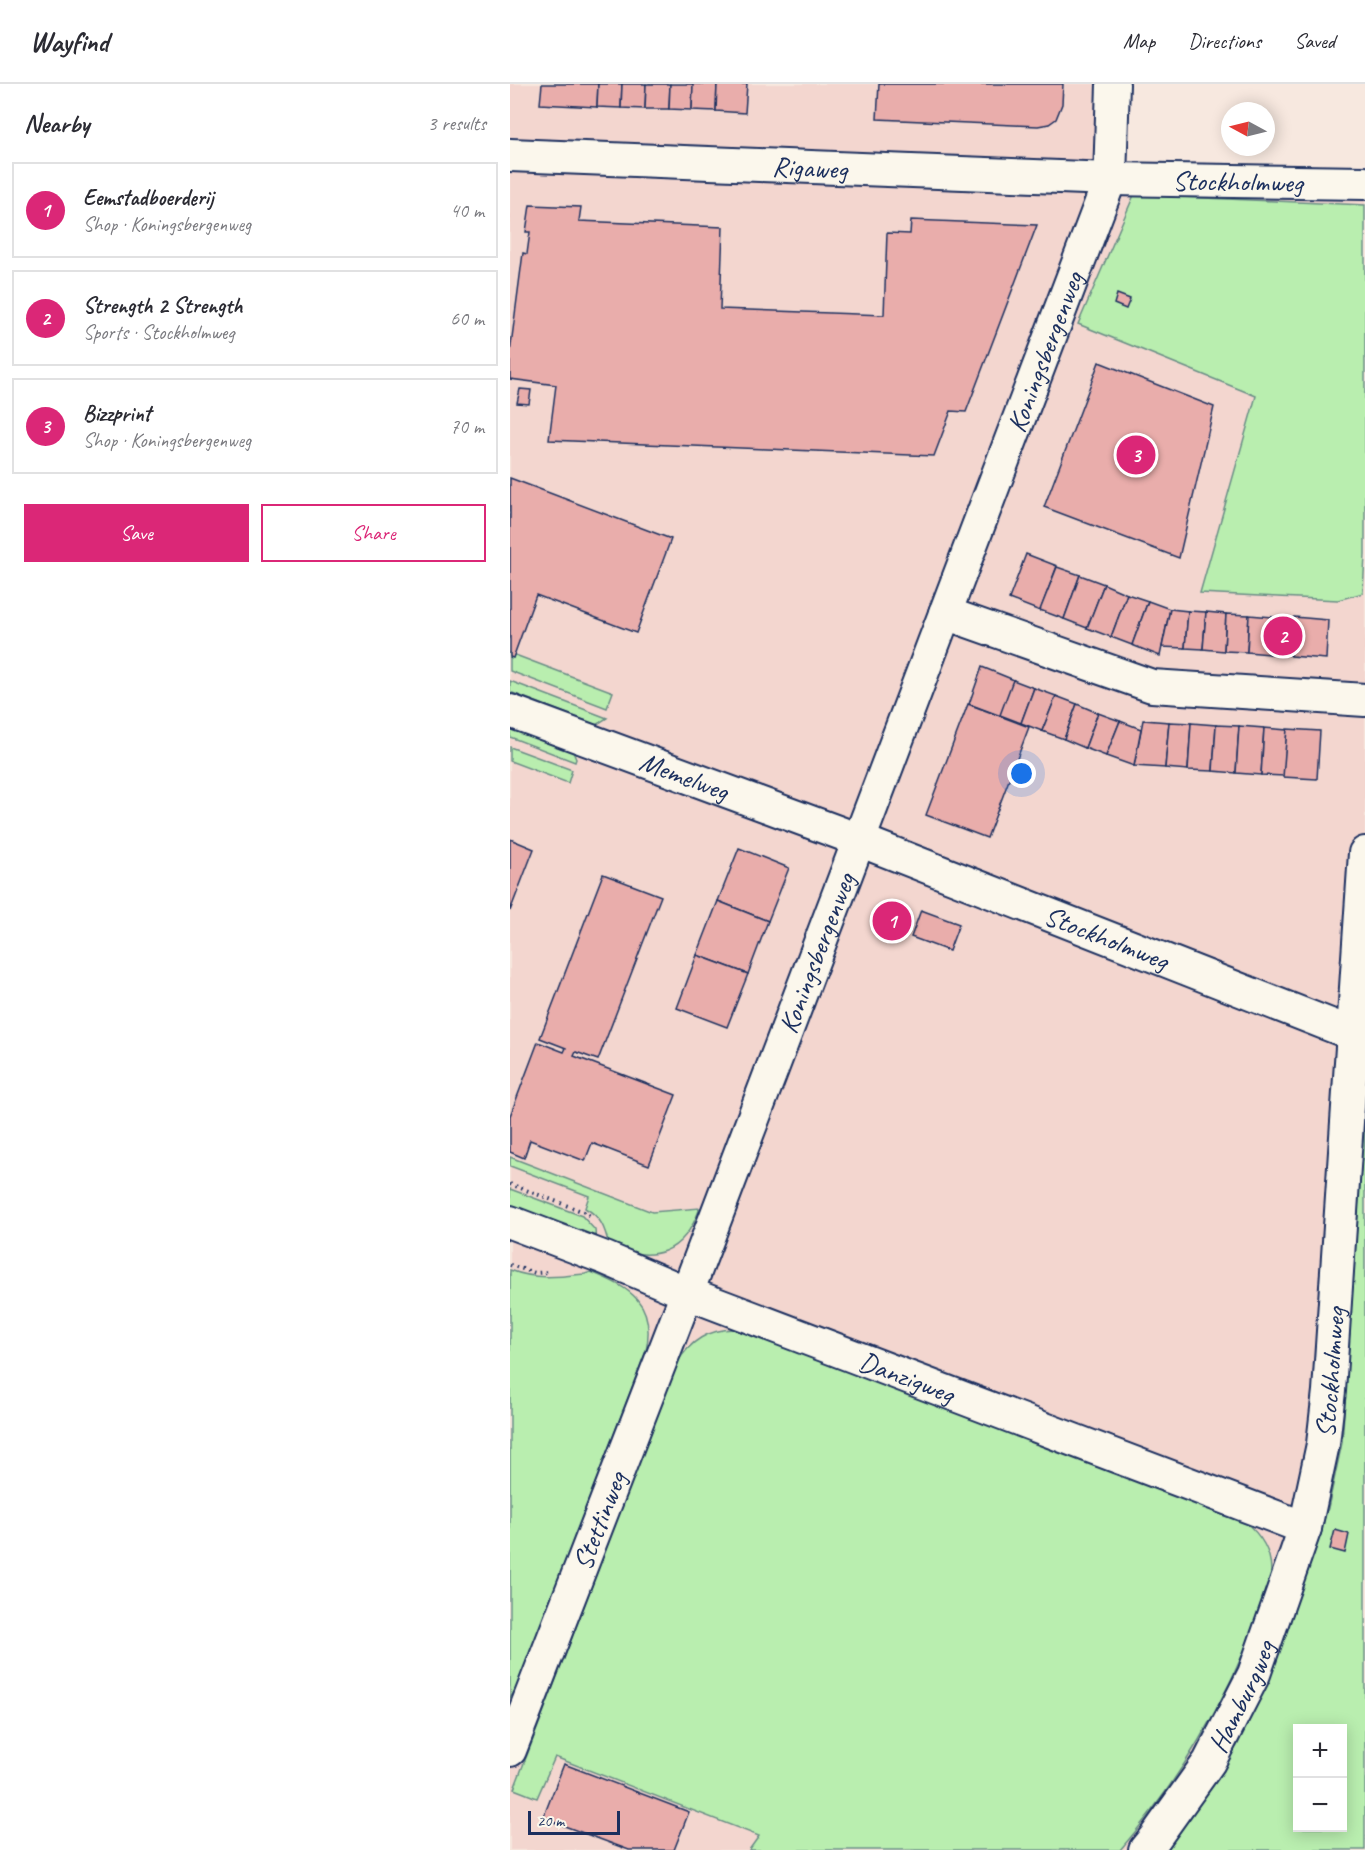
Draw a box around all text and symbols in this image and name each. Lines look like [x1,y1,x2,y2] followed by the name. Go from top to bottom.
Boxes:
[30,24,109,59] text: Wayfind
[1123,28,1155,54] text: Map
[1188,28,1261,54] text: Directions
[1294,28,1335,54] text: Saved
[1221,102,1275,156] north arrow
[24,107,89,140] text: Nearby
[427,111,486,136] text: 3 results
[772,149,850,187] street label: Rigaweg
[1172,163,1305,200] street label: Stockholmweg
[83,184,214,212] text: Eemstadboerderij
[41,198,50,223] text: 1
[450,198,484,223] text: 40 m
[83,212,251,237] text: Shop · Koningsbergenweg
[999,266,1092,437] street label: Koningsbergenweg
[83,292,242,320] text: Strength 2 Strength
[41,306,50,331] text: 2
[450,306,484,331] text: 60 m
[83,320,234,345] text: Sports · Stockholmweg
[83,400,151,428] text: Bizzprint
[41,414,50,439] text: 3
[450,414,484,439] text: 70 m
[83,428,251,453] text: Shop · Koningsbergenweg
[1116,432,1156,478] pin: 3
[24,504,249,562] button: Save
[261,504,486,562] button: Share
[1264,614,1302,658] pin: 2
[635,744,735,809] street label: Memelweg
[1007,759,1036,788] your location
[770,867,863,1038] street label: Koningsbergenweg
[872,898,911,944] pin: 1
[1039,898,1175,979] street label: Stockholmweg
[1307,1304,1353,1439] street label: Stockholmweg
[854,1343,961,1412] street label: Danzigweg
[564,1465,635,1575] street label: Stettinweg
[1200,1634,1283,1758] street label: Hamburgweg
[1293,1724,1347,1832] map controls
[1293,1724,1347,1778] button: +
[1293,1778,1347,1832] button: −
[528,1808,620,1836] scale bar
[537,1811,564,1831] text: 20 m

